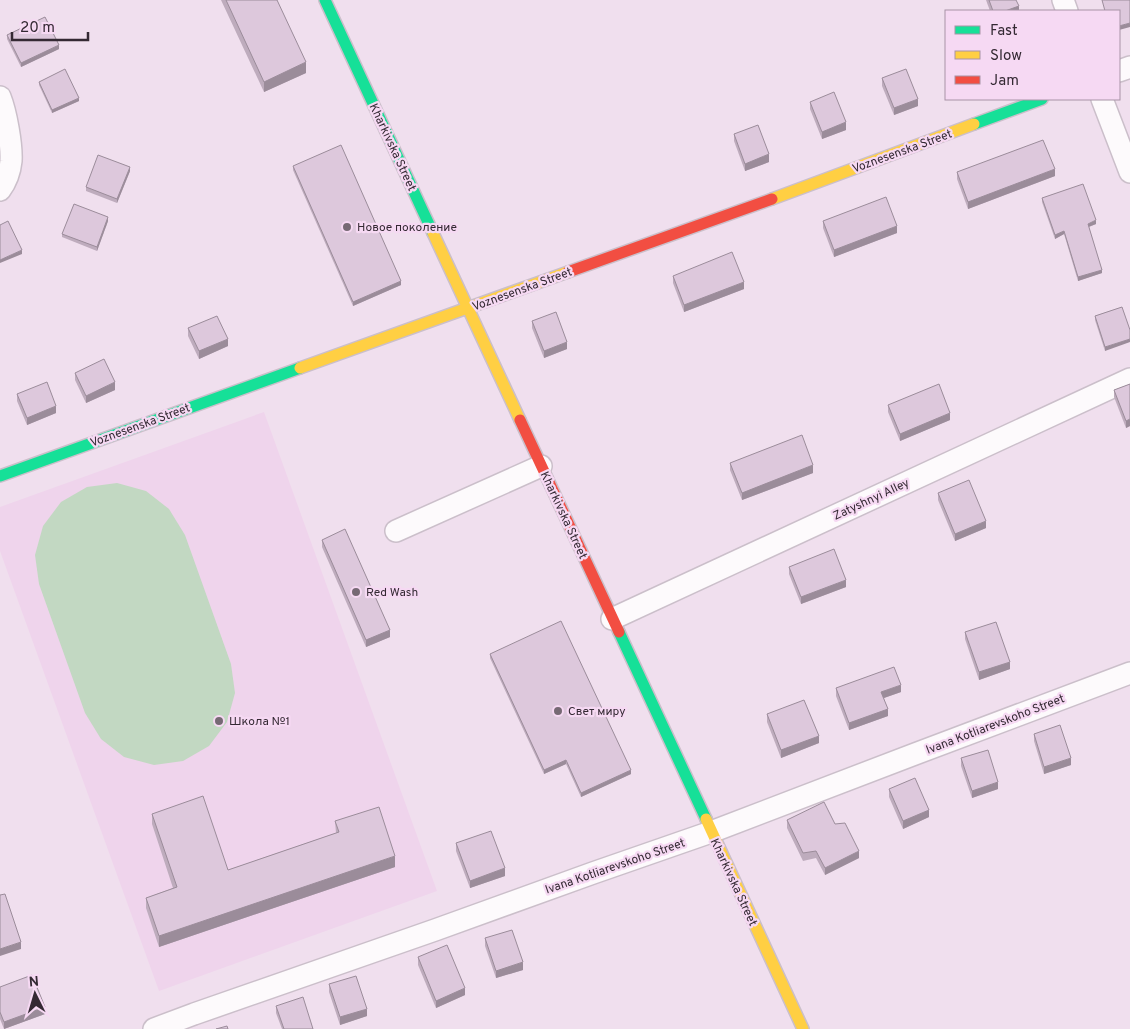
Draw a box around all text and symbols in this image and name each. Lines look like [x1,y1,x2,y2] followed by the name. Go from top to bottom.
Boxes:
[12,10,89,42] scale bar
[945,10,1120,100] legend
[20,19,55,38] text: 20 m
[990,22,1018,41] text: Fast
[990,47,1022,66] text: Slow
[990,72,1019,91] text: Jam
[365,101,419,194] street label: Kharkivska Street
[850,126,955,177] street label: Voznesenska Street
[357,220,457,236] place label: Новое поколение
[341,221,353,233] marker: Новое поколение
[470,264,575,315] street label: Voznesenska Street
[88,400,193,451] street label: Voznesenska Street
[536,469,590,562] street label: Kharkivska Street
[831,475,912,525] street label: Zatyshnyi Alley
[366,585,418,601] place label: Red Wash
[350,586,362,598] marker: Red Wash
[924,691,1067,759] street label: Ivana Kotliarevskoho Street
[568,704,626,720] place label: Свет миру
[552,705,564,717] marker: Свет миру
[229,714,290,730] place label: Школа №1
[213,715,225,727] marker: Школа №1
[543,835,688,898] street label: Ivana Kotliarevskoho Street
[706,836,760,929] street label: Kharkivska Street
[10,969,60,1019] north arrow
[28,974,40,991] text: N

